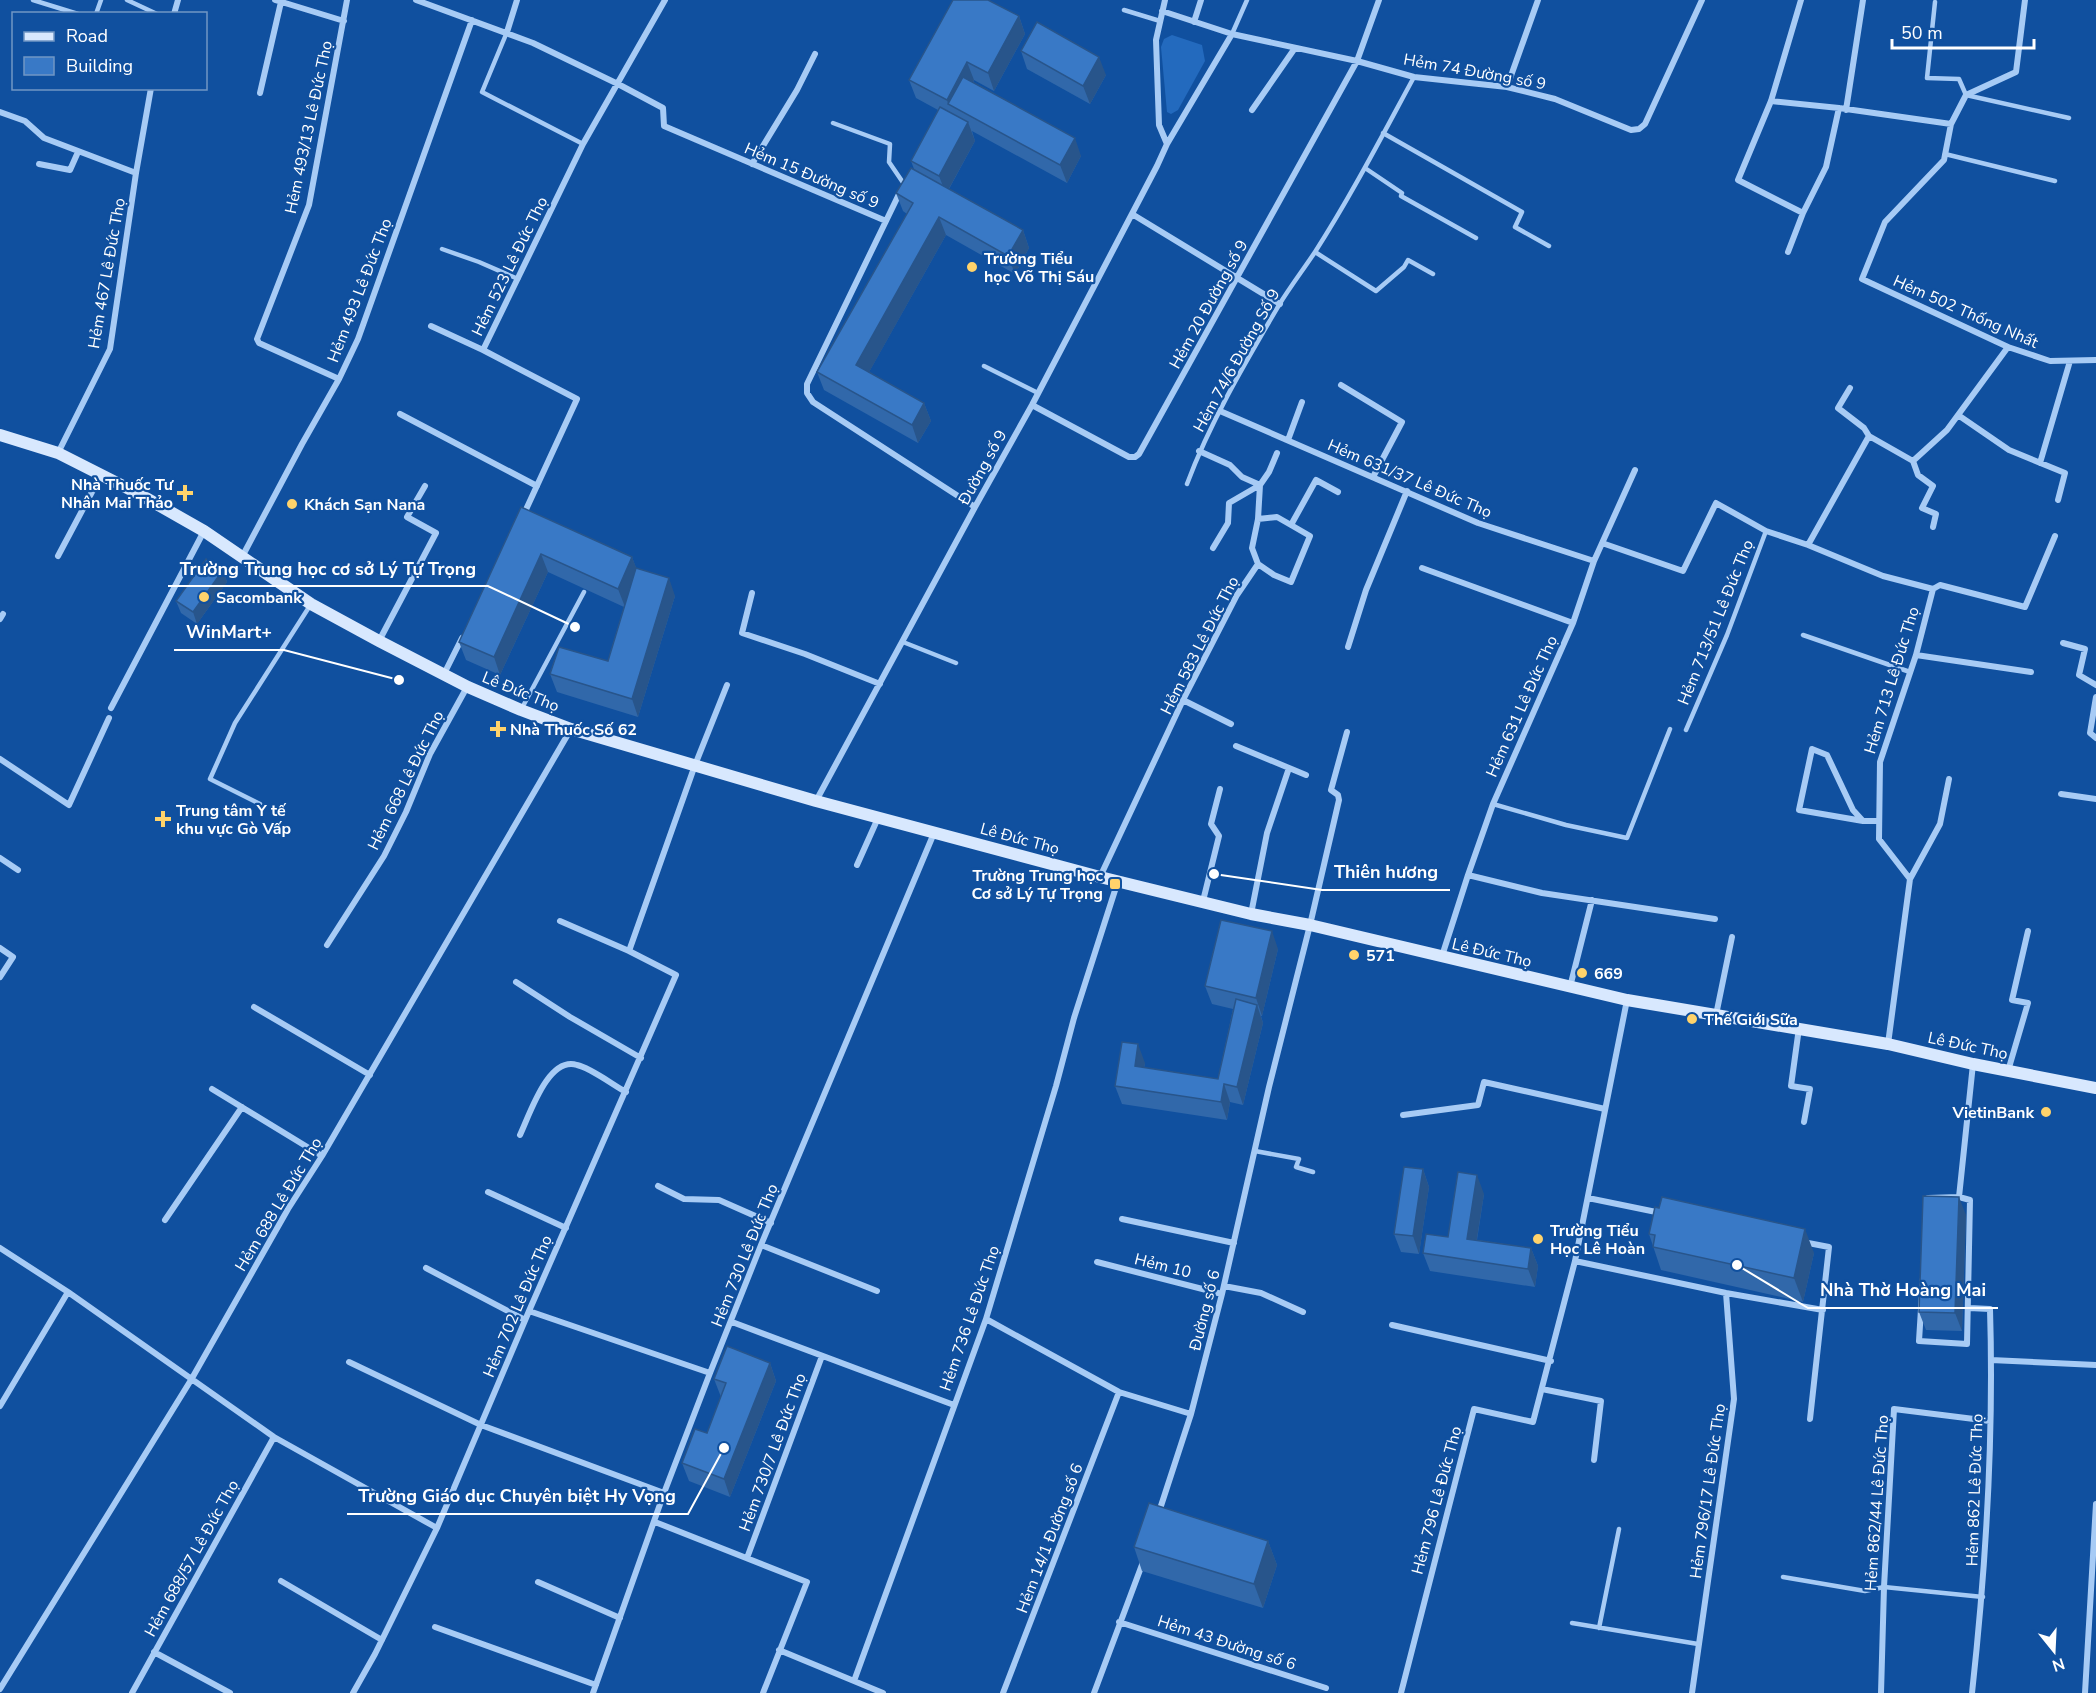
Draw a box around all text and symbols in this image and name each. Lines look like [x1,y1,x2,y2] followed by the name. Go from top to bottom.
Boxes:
[12,12,207,90] legend
[1892,12,2034,50] scale bar
[1901,21,1943,45] text: 50 m
[66,24,108,48] text: Road
[280,39,338,216] street label: Hẻm 493/13 Lê Đức Thọ
[1402,49,1548,95] street label: Hẻm 74 Đường số 9
[66,54,133,78] text: Building
[741,138,882,214] street label: Hẻm 15 Đường số 9
[467,193,553,340] street label: Hẻm 523 Lê Đức Thọ
[83,196,131,350] street label: Hẻm 467 Lê Đức Thọ
[322,215,398,366] street label: Hẻm 493 Lê Đức Thọ
[1164,236,1254,373] street label: Hẻm 20 Đường số 9
[984,248,1094,288] place label: Trường Tiểu học Võ Thị Sáu
[965,260,979,274] marker: Trường Tiểu học Võ Thị Sáu
[1890,270,2042,354] street label: Hẻm 502 Thống Nhất
[1188,285,1285,436] street label: Hẻm 74/6 Đường Số 9
[953,426,1013,510] street label: Đường số 9
[1324,434,1495,524] street label: Hẻm 631/37 Lê Đức Thọ
[61,474,175,514] place label: Nhà Thuốc Tư Nhân Mai Thảo
[178,486,192,500] marker: Nhà Thuốc Tư Nhân Mai Thảo
[304,494,425,516] place label: Khách Sạn Nana
[285,497,299,511] marker: Khách Sạn Nana
[1673,536,1759,708] street label: Hẻm 713/51 Lê Đức Thọ
[168,550,488,586] callout: Trường Trung học cơ sở Lý Tự Trọng
[180,557,476,581] text: Trường Trung học cơ sở Lý Tự Trọng
[1155,572,1244,718] street label: Hẻm 583 Lê Đức Thọ
[216,587,302,609] place label: Sacombank
[197,590,211,604] marker: Sacombank
[1859,604,1925,756] street label: Hẻm 713 Lê Đức Thọ
[174,614,284,650] callout: WinMart+
[186,620,272,644] text: WinMart+
[1481,632,1563,781] street label: Hẻm 631 Lê Đức Thọ
[479,667,562,717] street label: Lê Đức Thọ
[363,707,449,854] street label: Hẻm 668 Lê Đức Thọ
[510,719,637,741] place label: Nhà Thuốc Số 62
[491,722,505,736] marker: Nhà Thuốc Số 62
[176,800,291,840] place label: Trung tâm Y tế khu vực Gò Vấp
[154,810,172,828] marker: Trung tâm Y tế khu vực Gò Vấp
[978,818,1062,860] street label: Lê Đức Thọ
[1322,854,1450,890] callout: Thiên hương
[1334,860,1438,884] text: Thiên hương
[971,865,1103,905] place label: Trường Trung học Cơ sở Lý Tự Trọng
[1108,877,1122,891] marker: Trường Trung học Cơ sở Lý Tự Trọng
[1450,933,1534,973] street label: Lê Đức Thọ
[1366,945,1395,967] place label: 571
[1347,948,1361,962] marker: 571
[1594,963,1623,985] place label: 669
[1575,966,1589,980] marker: 669
[1704,1009,1798,1031] place label: Thế Giới Sữa
[1685,1012,1699,1026] marker: Thế Giới Sữa
[1926,1027,2010,1065] street label: Lê Đức Thọ
[1952,1102,2034,1124] place label: VietinBank
[2039,1105,2053,1119] marker: VietinBank
[230,1133,328,1276] street label: Hẻm 688 Lê Đức Thọ
[706,1180,784,1330] street label: Hẻm 730 Lê Đức Thọ
[1550,1220,1645,1260] place label: Trường Tiểu Học Lê Hoàn
[478,1232,558,1381] street label: Hẻm 702 Lê Đức Thọ
[1531,1232,1545,1246] marker: Trường Tiểu Học Lê Hoàn
[935,1242,1005,1394] street label: Hẻm 736 Lê Đức Thọ
[1132,1248,1193,1284] street label: Hẻm 10
[1184,1267,1226,1354] street label: Đường số 6
[1808,1272,1998,1308] callout: Nhà Thờ Hoàng Mai
[1820,1278,1986,1302] text: Nhà Thờ Hoàng Mai
[734,1370,812,1534] street label: Hẻm 730/7 Lê Đức Thọ
[1685,1402,1731,1580] street label: Hẻm 796/17 Lê Đức Thọ
[1961,1413,1989,1567] street label: Hẻm 862 Lê Đức Thọ
[1860,1414,1894,1592] street label: Hẻm 862/44 Lê Đức Thọ
[1407,1424,1467,1577] street label: Hẻm 796 Lê Đức Thọ
[1011,1460,1089,1616] street label: Hẻm 14/1 Đường số 6
[140,1476,244,1641] street label: Hẻm 688/57 Lê Đức Thọ
[347,1478,688,1514] callout: Trường Giáo dục Chuyên biệt Hy Vọng
[358,1484,676,1508] text: Trường Giáo dục Chuyên biệt Hy Vọng
[1155,1610,1299,1676] street label: Hẻm 43 Đường số 6
[2024,1621,2084,1681] north arrow
[2049,1652,2067,1677] text: N

